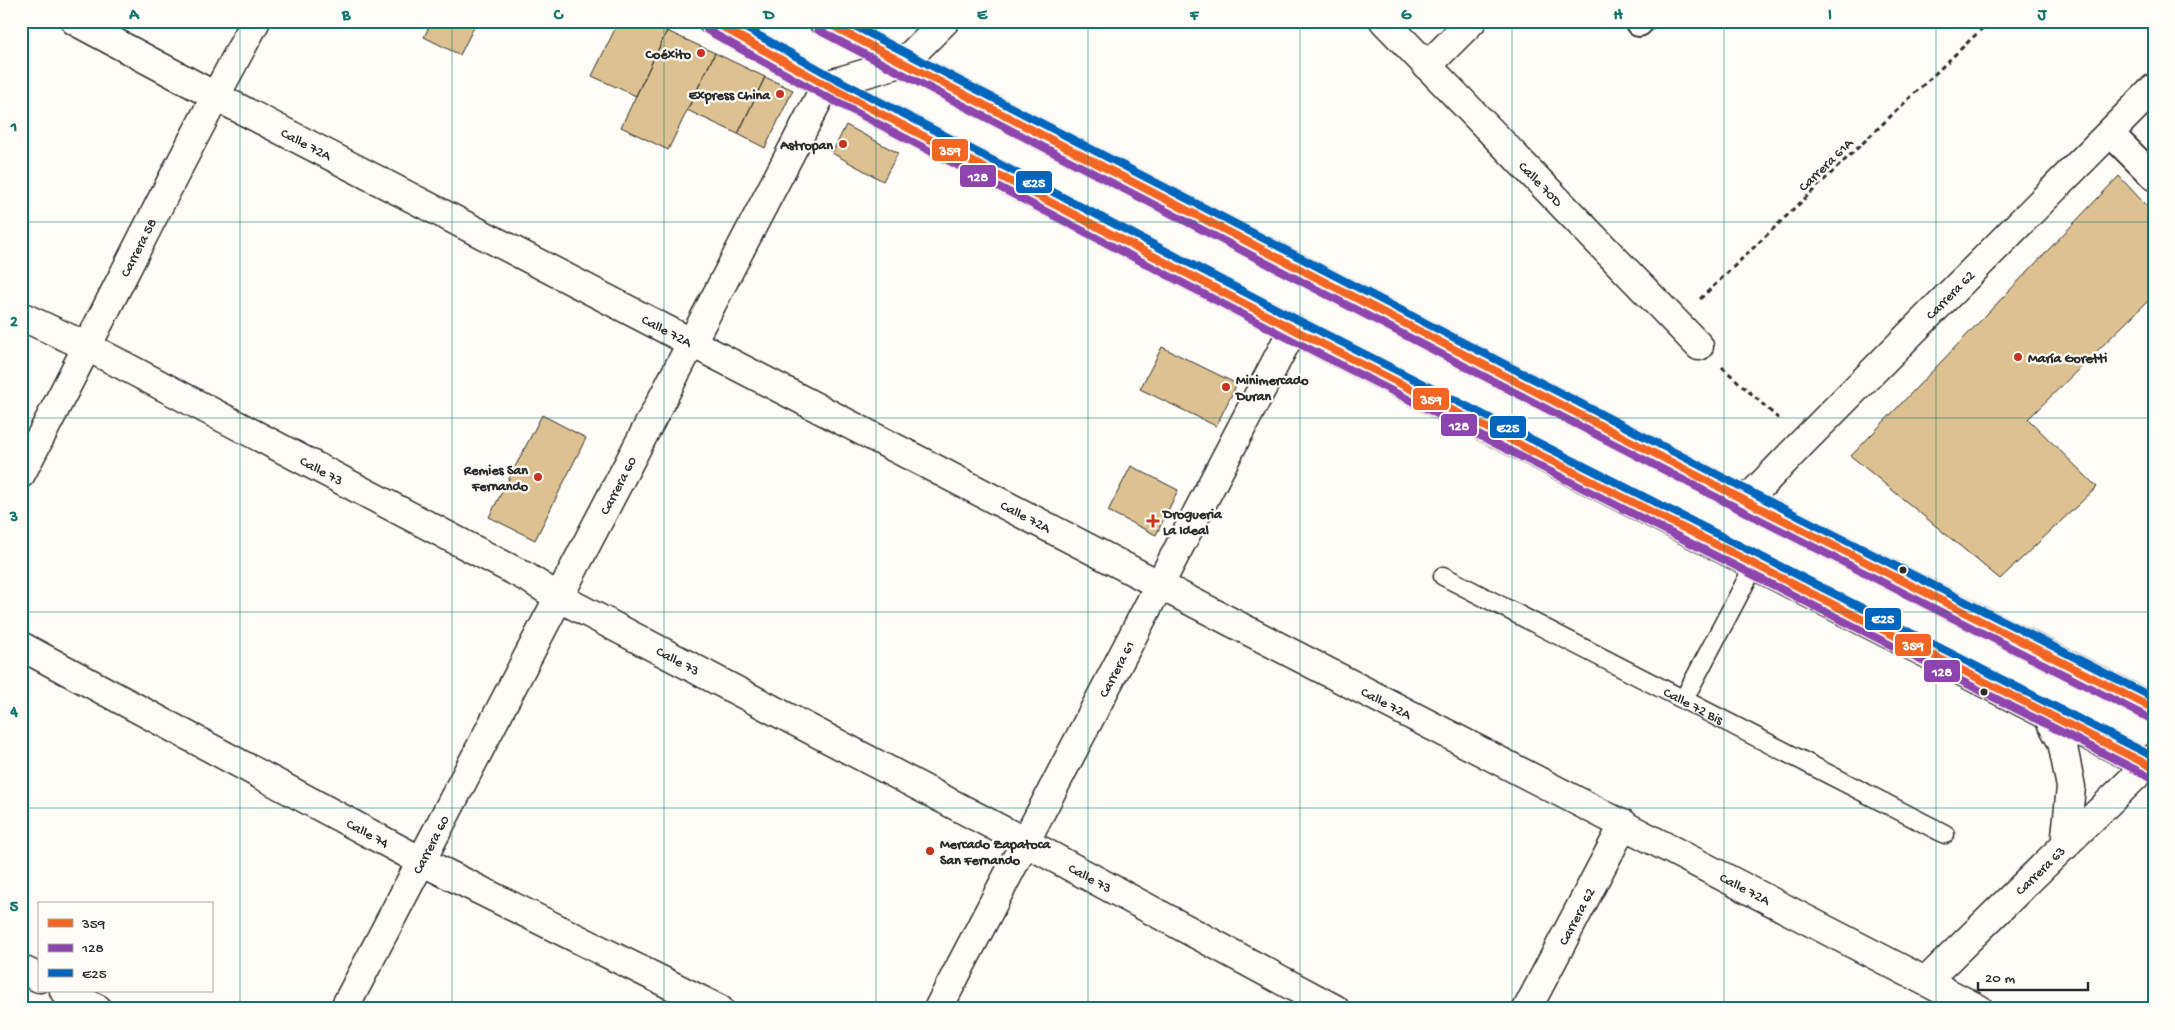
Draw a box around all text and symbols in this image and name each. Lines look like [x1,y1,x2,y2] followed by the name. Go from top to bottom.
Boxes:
[128,7,140,26] text: A
[341,7,351,26] text: B
[553,7,564,26] text: C
[762,7,775,26] text: D
[977,7,988,26] text: E
[1189,7,1200,26] text: F
[1401,7,1412,26] text: G
[1613,7,1623,26] text: H
[1828,7,1832,26] text: I
[2037,7,2048,26] text: J
[645,47,692,64] place label: Coéxito
[695,47,707,59] marker: Coéxito
[689,88,771,105] place label: Express China
[774,88,786,100] marker: Express China
[10,119,17,138] text: 1
[277,126,334,166] street label: Calle 72A
[1796,135,1858,196] street label: Carrera 61A
[779,138,833,155] place label: Astropan
[837,138,849,150] marker: Astropan
[931,138,969,162] line badge: 359
[938,144,961,161] text: 359
[1514,159,1566,212] street label: Calle 70D
[959,164,997,188] line badge: 128
[967,170,988,187] text: 128
[1015,170,1053,194] line badge: E25
[1023,176,1046,193] text: E25
[118,216,162,281] street label: Carrera 58
[1923,268,1979,324] street label: Carrera 62
[638,312,695,353] street label: Calle 72A
[10,314,18,333] text: 2
[2012,351,2024,363] marker: María Goretti
[2028,351,2107,368] place label: María Goretti
[1234,373,1309,406] place label: Minimercado Duran
[1220,381,1232,393] marker: Minimercado Duran
[1412,387,1450,411] line badge: 359
[1419,393,1442,410] text: 359
[1440,413,1478,437] line badge: 128
[1489,415,1527,439] line badge: E25
[1448,419,1469,436] text: 128
[1497,421,1520,438] text: E25
[296,454,345,490] street label: Calle 73
[597,454,642,518] street label: Carrera 60
[463,463,529,496] place label: Remies San Fernando
[532,471,544,483] marker: Remies San Fernando
[997,498,1054,538] street label: Calle 72A
[1161,507,1223,540] place label: Drogueria La Ideal
[9,509,18,528] text: 3
[1147,515,1159,527] marker: Drogueria La Ideal
[1898,565,1908,575] unlabelled marker
[1864,607,1902,631] line badge: E25
[1872,612,1895,629] text: E25
[1894,633,1932,657] line badge: 359
[1096,639,1140,701] street label: Carrera 61
[1901,639,1924,656] text: 359
[652,644,702,681] street label: Calle 73
[1923,659,1961,683] line badge: 128
[1931,665,1952,682] text: 128
[1357,685,1414,725] street label: Calle 72A
[1660,685,1726,730] street label: Calle 72 Bis
[1979,687,1989,697] unlabelled marker
[9,704,18,723] text: 4
[410,813,455,877] street label: Carrera 60
[343,816,391,853] street label: Calle 74
[940,837,1051,870] place label: Mercado Zapatoca San Fernando
[2013,844,2070,900] street label: Carrera 63
[924,845,936,857] marker: Mercado Zapatoca San Fernando
[1065,861,1114,898] street label: Calle 73
[1716,870,1773,911] street label: Calle 72A
[1556,885,1600,949] street label: Carrera 62
[10,899,19,918] text: 5
[38,902,212,992] legend
[81,916,106,934] text: 359
[81,940,104,958] text: 128
[1978,960,2088,992] scale bar
[82,966,107,984] text: E25
[1985,970,2015,988] text: 20 m

